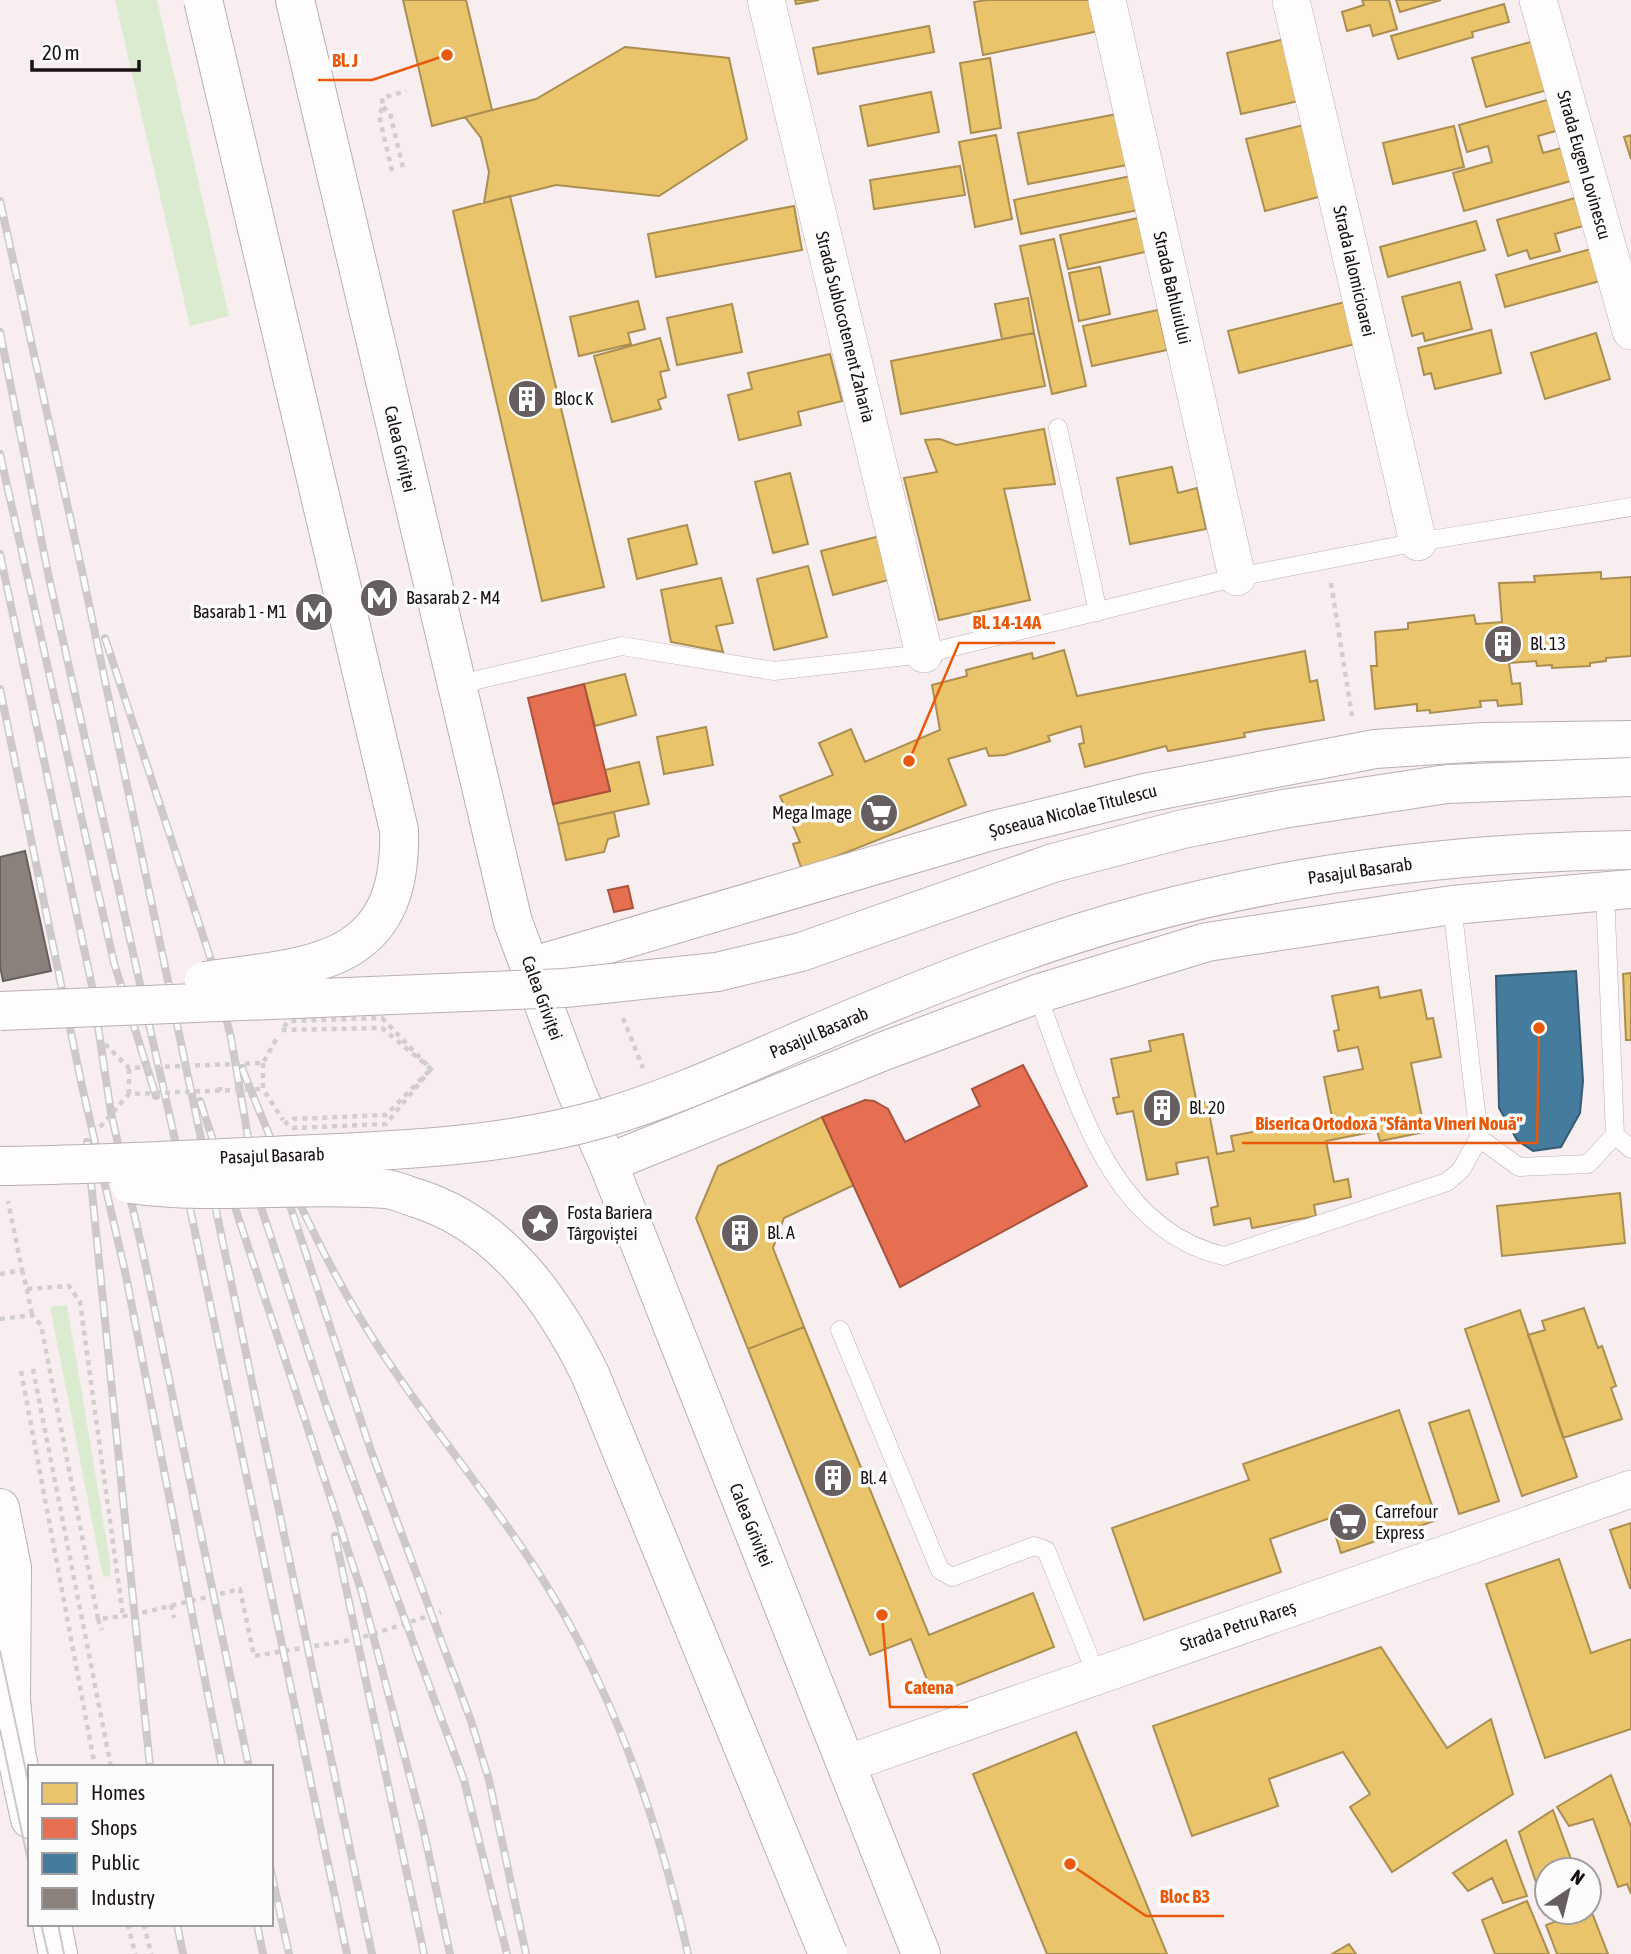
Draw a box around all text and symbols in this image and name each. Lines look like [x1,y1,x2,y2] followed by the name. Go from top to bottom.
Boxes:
[32,28,138,72] scale bar
[42,40,80,64] text: 20 m
[318,40,372,80] callout: Bl. J
[332,49,358,71] text: Bl. J
[1553,88,1616,242] street label: Strada Eugen Lovinescu
[1329,203,1380,338] street label: Strada Ialomicioarei
[812,229,879,425] street label: Strada Sublocotenent Zaharia
[1149,230,1196,346] street label: Strada Bahluiului
[506,378,548,420] building icon: Bloc K
[554,388,594,409] place label: Bloc K
[380,404,421,494] street label: Calea Griviței
[358,577,400,619] metro station icon: Basarab 2 - M4
[406,587,500,608] place label: Basarab 2 - M4
[293,591,335,633] metro station icon: Basarab 1 - M1
[193,601,287,622] place label: Basarab 1 - M1
[959,603,1055,643] callout: Bl. 14-14A
[973,611,1042,633] text: Bl. 14-14A
[1482,623,1524,665] building icon: Bl. 13
[1530,633,1566,654] place label: Bl. 13
[987,780,1159,842] street label: Șoseaua Nicolae Titulescu
[858,792,900,834] supermarket icon: Mega Image
[772,802,852,823] place label: Mega Image
[1306,853,1413,888] street label: Pasajul Basarab
[518,953,567,1043] street label: Calea Griviței
[766,1002,871,1063] street label: Pasajul Basarab
[1141,1087,1183,1129] building icon: Bl. 20
[1189,1097,1225,1118] place label: Bl. 20
[1242,1103,1537,1143] callout: Biserica Ortodoxă "Sfânta Vineri Nouă"
[1255,1112,1523,1134] text: Biserica Ortodoxă "Sfânta Vineri Nouă"
[219,1143,325,1168] street label: Pasajul Basarab
[519,1202,561,1244] place icon: Fosta Bariera Târgoviștei
[567,1202,653,1244] place label: Fosta Bariera Târgoviștei
[719,1212,761,1254] building icon: Bl. A
[767,1222,795,1243] place label: Bl. A
[812,1457,854,1499] building icon: Bl. 4
[860,1467,887,1488] place label: Bl. 4
[725,1480,778,1570] street label: Calea Griviței
[1327,1501,1369,1543] supermarket icon: Carrefour Express
[1375,1501,1438,1543] place label: Carrefour Express
[1177,1596,1299,1655] street label: Strada Petru Rareș
[890,1667,968,1707] callout: Catena
[904,1676,954,1698] text: Catena
[28,1765,273,1926] legend
[91,1780,145,1804] text: Homes
[91,1815,137,1839] text: Shops
[91,1850,140,1874] text: Public
[1533,1856,1603,1926] north arrow
[1567,1865,1589,1889] text: N
[1146,1876,1224,1916] callout: Bloc B3
[91,1885,155,1909] text: Industry
[1160,1885,1210,1907] text: Bloc B3

